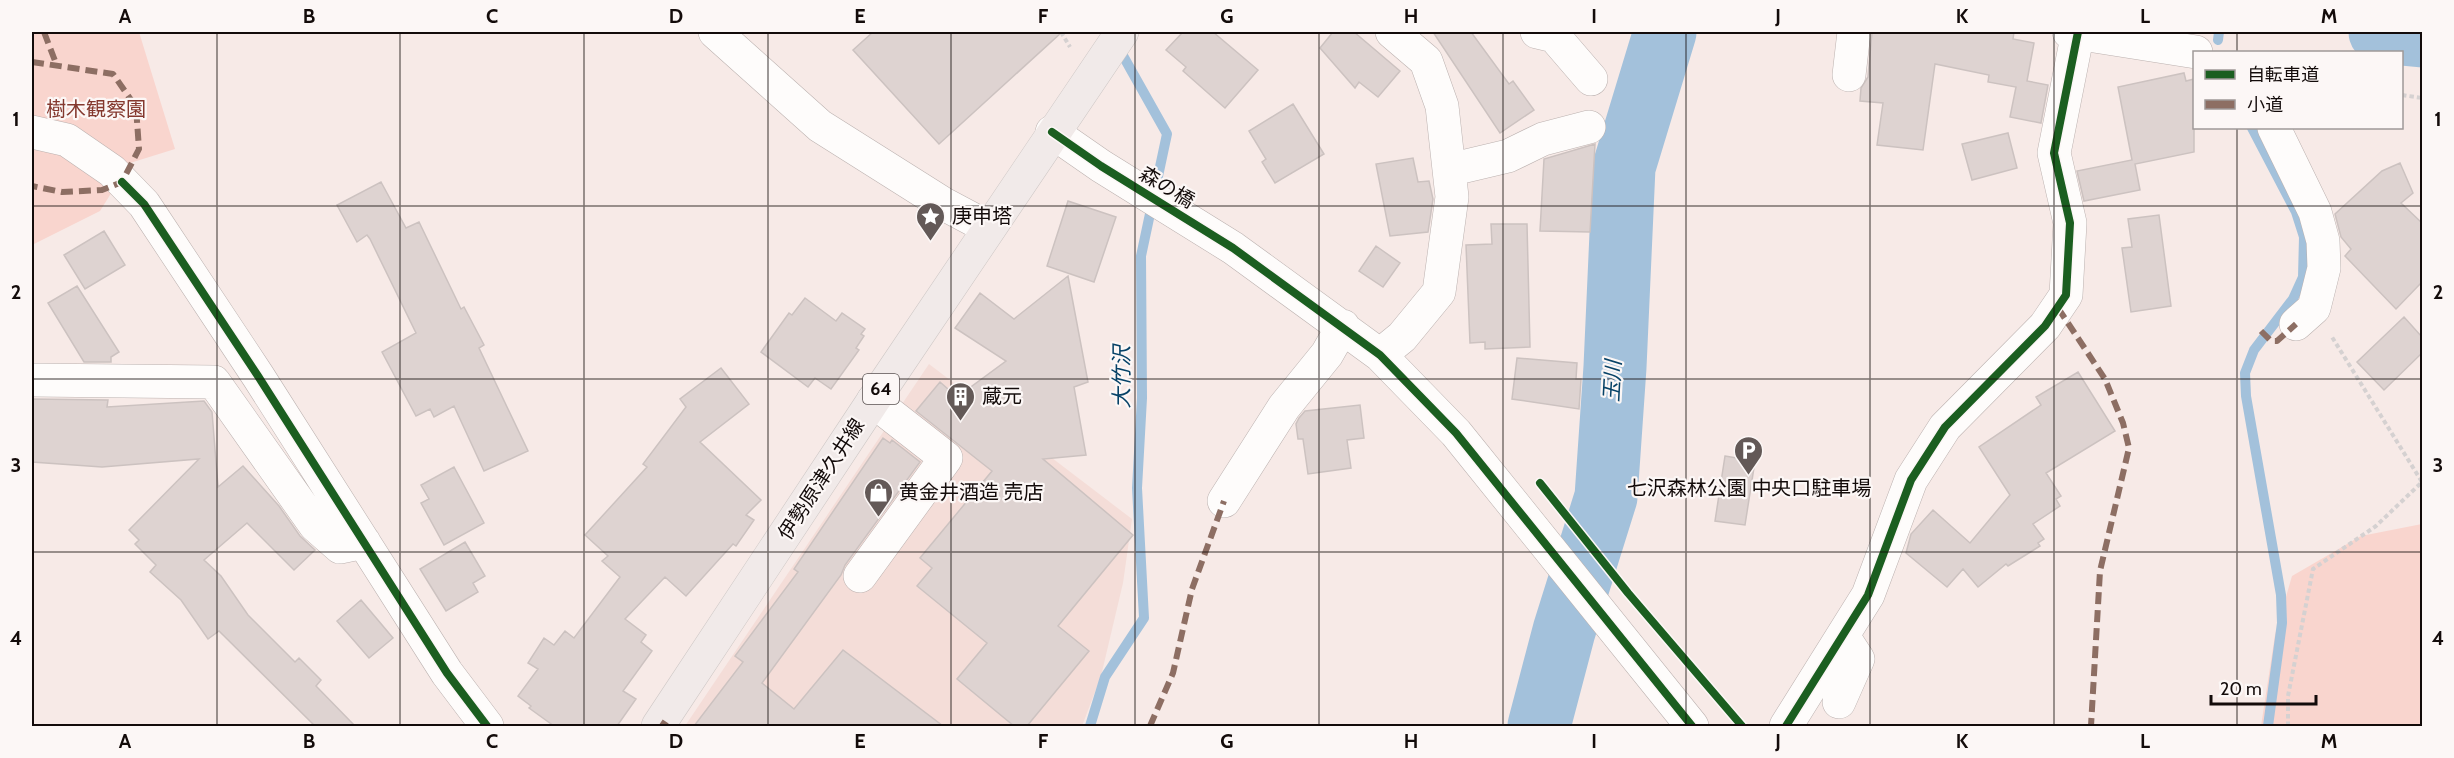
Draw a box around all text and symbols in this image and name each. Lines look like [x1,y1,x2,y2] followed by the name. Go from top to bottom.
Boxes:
[119,4,132,28] text: A
[303,4,315,28] text: B
[486,4,498,28] text: C
[669,4,683,28] text: D
[854,4,866,28] text: E
[1038,4,1049,28] text: F
[1220,4,1234,28] text: G
[1404,4,1418,28] text: H
[1591,4,1597,28] text: I
[1774,4,1781,28] text: J
[1956,4,1969,28] text: K
[2140,4,2150,28] text: L
[2321,4,2337,28] text: M
[2193,51,2403,129] legend
[2247,64,2319,86] text: 自転車道
[2247,94,2283,116] text: 小道
[46,97,146,121] park label: 樹木観察園
[12,107,20,131] text: 1
[2434,107,2442,131] text: 1
[1135,161,1199,213] street label: 森の橋
[915,200,947,242] place icon: 庚申塔
[952,204,1012,228] place label: 庚申塔
[11,280,21,304] text: 2
[2433,280,2443,304] text: 2
[1109,343,1134,409] water label: 大竹沢
[1598,357,1626,403] water label: 玉川
[863,374,899,404] road number: 64
[945,380,977,422] building icon: 蔵元
[982,384,1022,408] place label: 蔵元
[773,414,869,544] street label: 伊勢原津久井線
[1733,434,1765,476] parking icon: 七沢森林公園 中央口駐車場
[11,453,21,477] text: 3
[2433,453,2443,477] text: 3
[862,476,894,518] shop icon: 黄金井酒造 売店
[1627,476,1871,500] place label: 七沢森林公園 中央口駐車場
[899,480,1044,504] place label: 黄金井酒造 売店
[10,626,22,650] text: 4
[2432,626,2444,650] text: 4
[2211,668,2316,706] scale bar
[2220,678,2262,700] text: 20 m
[119,729,132,753] text: A
[303,729,315,753] text: B
[486,729,498,753] text: C
[669,729,683,753] text: D
[854,729,866,753] text: E
[1038,729,1049,753] text: F
[1220,729,1234,753] text: G
[1404,729,1418,753] text: H
[1591,729,1597,753] text: I
[1774,729,1781,753] text: J
[1956,729,1969,753] text: K
[2140,729,2150,753] text: L
[2321,729,2337,753] text: M

